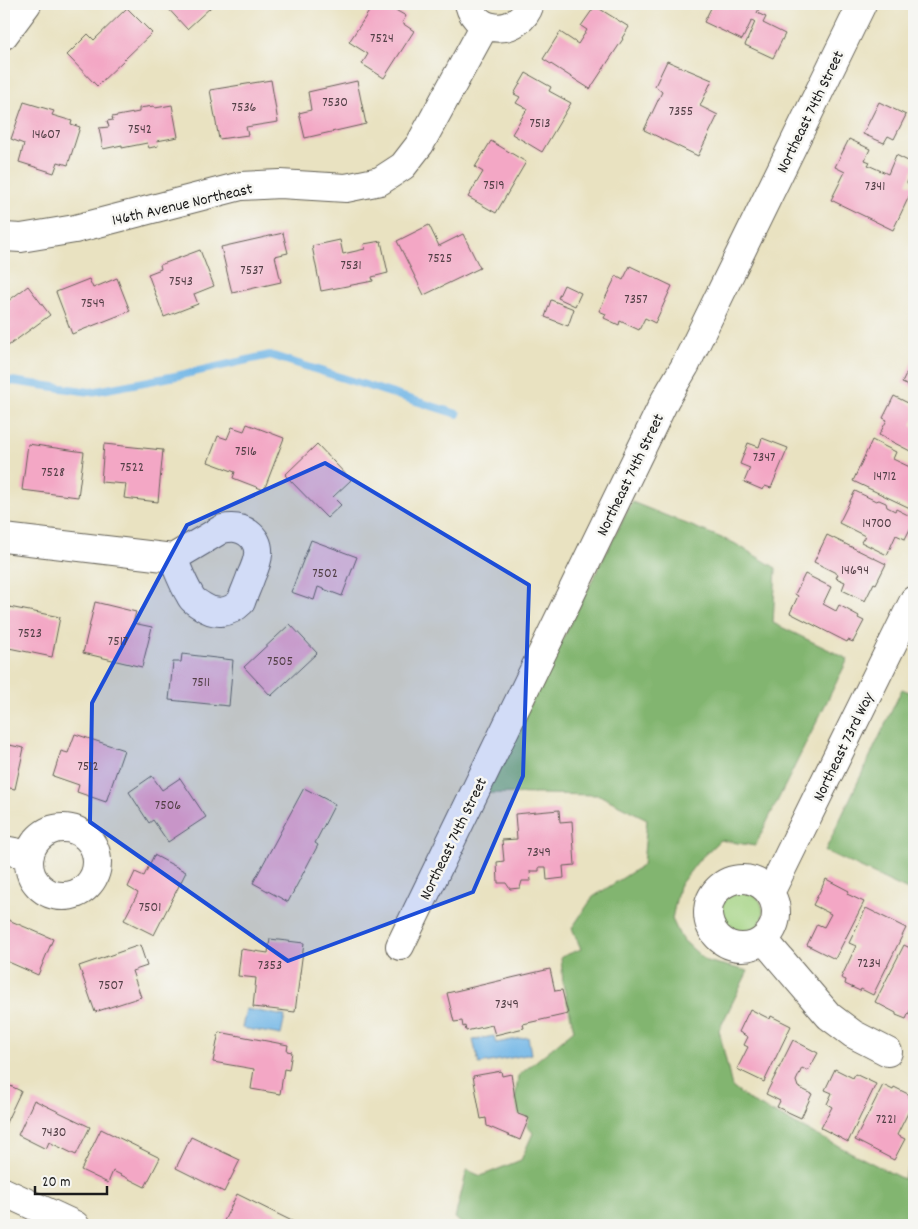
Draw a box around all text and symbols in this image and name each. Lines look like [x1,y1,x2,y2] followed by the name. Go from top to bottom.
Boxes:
[370,29,394,49] house number: 7524
[772,47,851,177] street label: Northeast 74th Street
[322,93,348,113] house number: 7530
[232,98,257,118] house number: 7536
[669,102,693,122] house number: 7355
[529,114,551,134] house number: 7513
[128,120,152,140] house number: 7542
[32,125,60,145] house number: 14607
[483,176,505,196] house number: 7519
[865,177,885,197] house number: 7341
[110,178,255,233] street label: 146th Avenue Northeast
[428,249,452,269] house number: 7525
[340,256,362,276] house number: 7531
[240,261,264,281] house number: 7537
[169,272,193,292] house number: 7543
[624,290,648,310] house number: 7357
[81,294,105,314] house number: 7549
[592,410,671,540] street label: Northeast 74th Street
[235,442,257,462] house number: 7516
[753,448,775,468] house number: 7347
[120,458,144,478] house number: 7522
[41,463,65,483] house number: 7528
[873,467,897,487] house number: 14712
[862,514,892,534] house number: 14700
[841,561,869,581] house number: 14694
[312,564,338,584] house number: 7502
[18,624,42,644] house number: 7523
[108,632,128,652] house number: 7517
[267,652,293,672] house number: 7505
[192,673,210,693] house number: 7511
[808,688,881,805] street label: Northeast 73rd Way
[77,757,99,777] house number: 7512
[415,774,494,904] street label: Northeast 74th Street
[155,796,181,816] house number: 7506
[527,843,551,863] house number: 7349
[139,898,161,918] house number: 7501
[857,954,881,974] house number: 7234
[258,956,282,976] house number: 7353
[99,976,123,996] house number: 7507
[495,995,519,1015] house number: 7349
[876,1110,896,1130] house number: 7221
[41,1123,67,1143] house number: 7430
[35,1164,108,1196] scale bar
[42,1172,70,1194] text: 20 m

